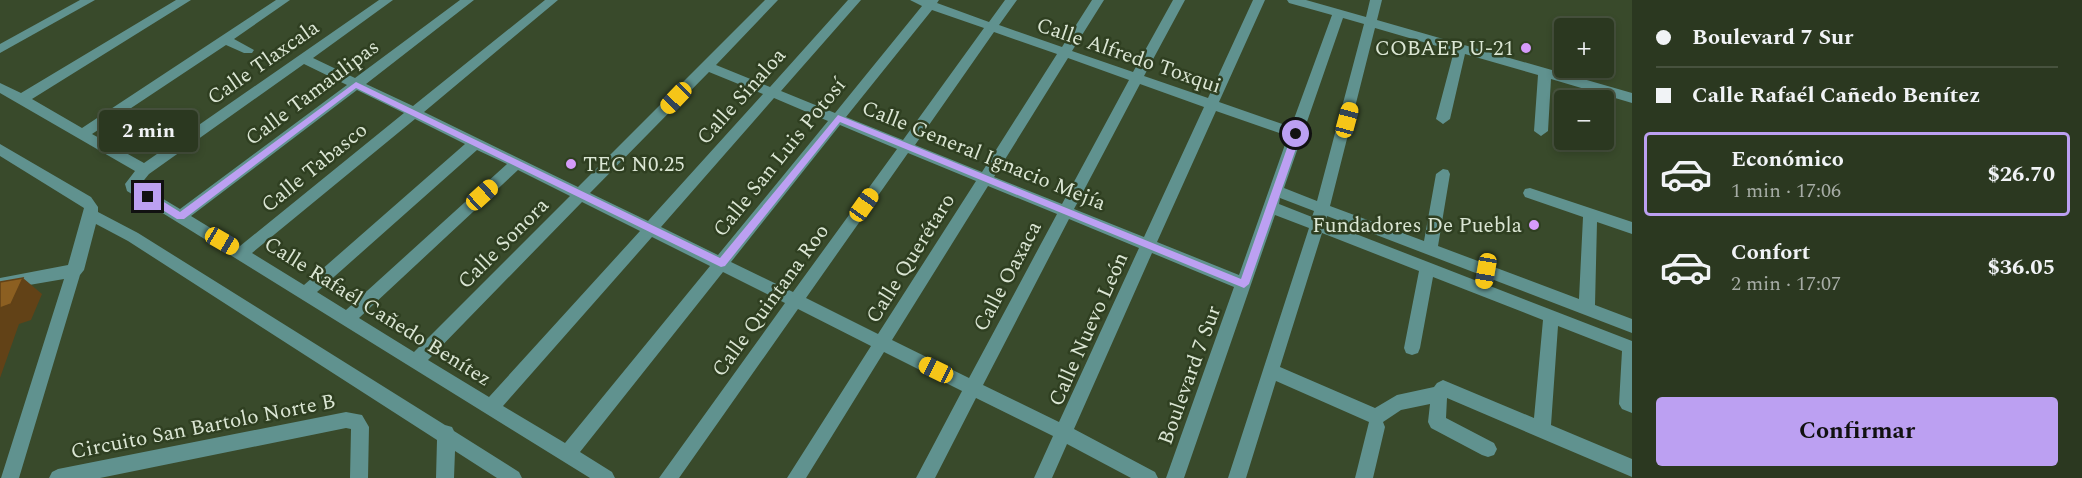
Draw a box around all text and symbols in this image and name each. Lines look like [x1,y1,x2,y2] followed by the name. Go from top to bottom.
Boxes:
[1032,9,1225,103] street label: Calle Alfredo Toxqui
[201,12,327,113] street label: Calle Tlaxcala
[1554,18,1614,150] map controls
[1554,18,1614,78] button: +
[1692,21,1853,54] text: Boulevard 7 Sur
[239,32,386,154] street label: Calle Tamaulipas
[1375,33,1514,65] place label: COBAEP U-21
[689,40,795,152] street label: Calle Sinaloa
[1519,41,1533,55] marker: COBAEP U-21
[705,70,855,244] street label: Calle San Luis Potosí
[657,79,695,117] car
[1692,79,1980,112] text: Calle Rafaél Cañedo Benítez
[1554,90,1614,150] button: −
[857,92,1111,220] street label: Calle General Ignacio Mejía
[1334,100,1360,140] car
[98,110,198,152] callout: 2 min
[254,115,375,221] street label: Calle Tabasco
[122,116,175,146] text: 2 min
[1282,120,1309,147] route start
[1731,143,1844,176] text: Económico
[1659,147,1713,201] icon: car
[583,149,685,181] place label: TEC N0.25
[564,157,578,171] marker: TEC N0.25
[1987,158,2055,191] text: $26.70
[463,176,501,214] car
[1731,176,1841,206] text: 1 min · 17:06
[134,183,161,210] route end
[846,185,882,225] car
[858,187,964,330] street label: Calle Querétaro
[451,190,557,297] street label: Calle Sonora
[1312,210,1523,242] place label: Fundadores De Puebla
[965,215,1051,338] street label: Calle Oaxaca
[704,217,837,384] street label: Calle Quintana Roo
[1527,218,1541,232] marker: Fundadores De Puebla
[202,224,242,258] car
[257,229,498,395] street label: Calle Rafaél Cañedo Benítez
[1731,236,1810,269] text: Confort
[1659,240,1713,294] icon: car
[1041,247,1137,412] street label: Calle Nuevo León
[1987,251,2055,284] text: $36.05
[1474,252,1498,290] car
[1731,269,1841,299] text: 2 min · 17:07
[1150,301,1230,449] street label: Boulevard 7 Sur
[916,354,956,386] car
[68,386,338,468] street label: Circuito San Bartolo Norte B
[1656,397,2058,466] button: Confirmar

